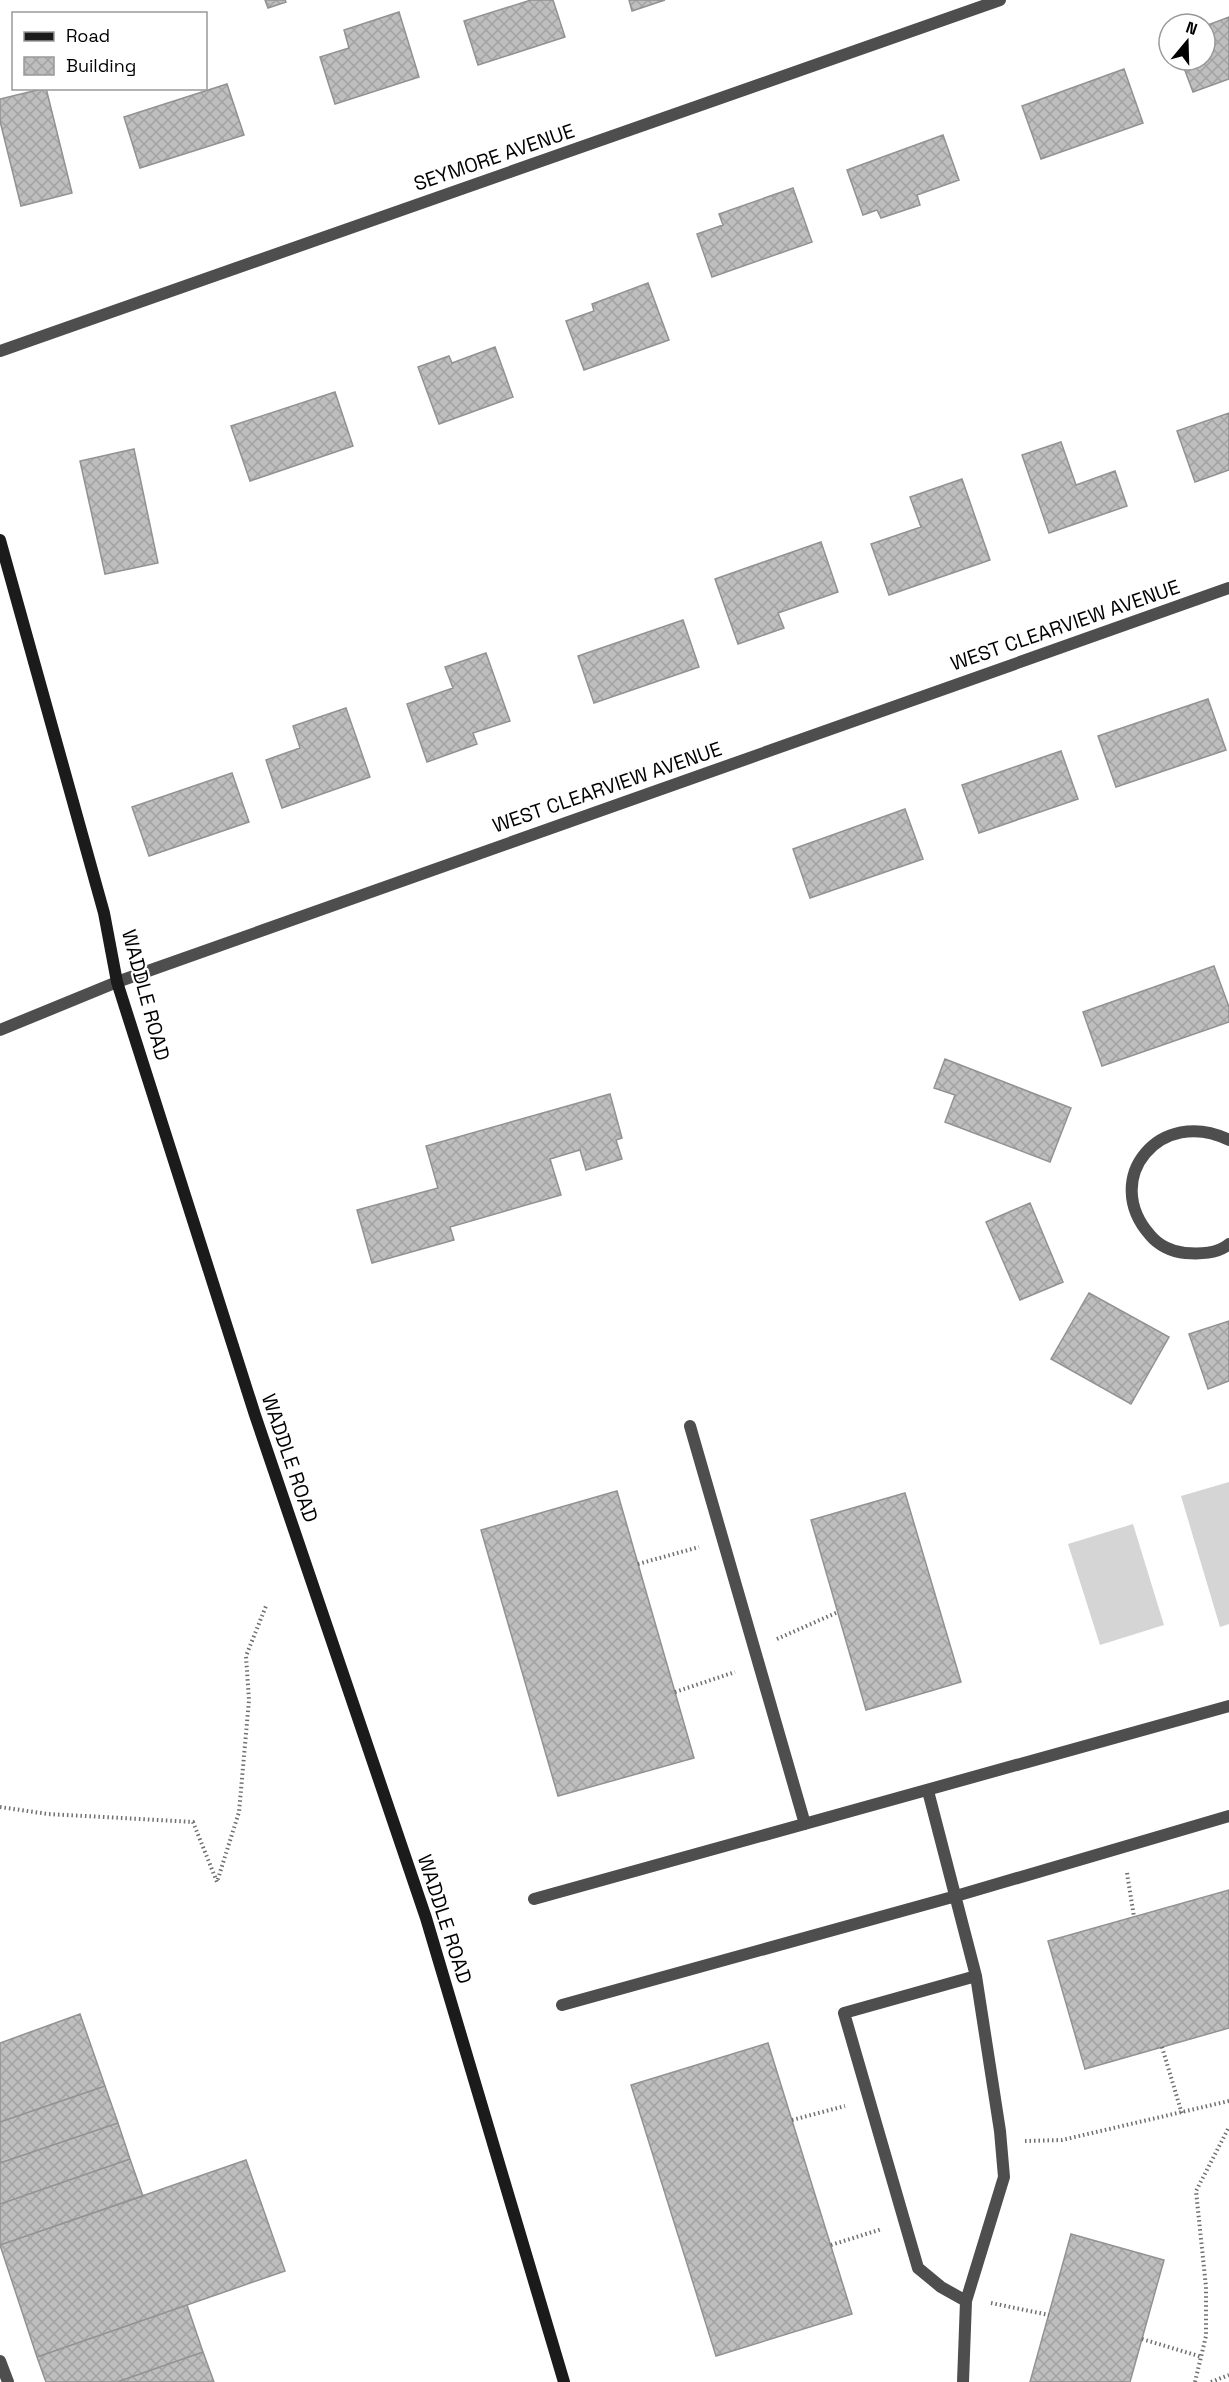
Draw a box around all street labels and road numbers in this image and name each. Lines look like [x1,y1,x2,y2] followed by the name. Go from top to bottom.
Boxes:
[410,117,578,197] street label: SEYMORE AVENUE
[947,574,1183,676] street label: WEST CLEARVIEW AVENUE
[489,736,725,838] street label: WEST CLEARVIEW AVENUE
[116,927,176,1063] street label: WADDLE ROAD
[256,1390,324,1526] street label: WADDLE ROAD
[412,1851,478,1987] street label: WADDLE ROAD

